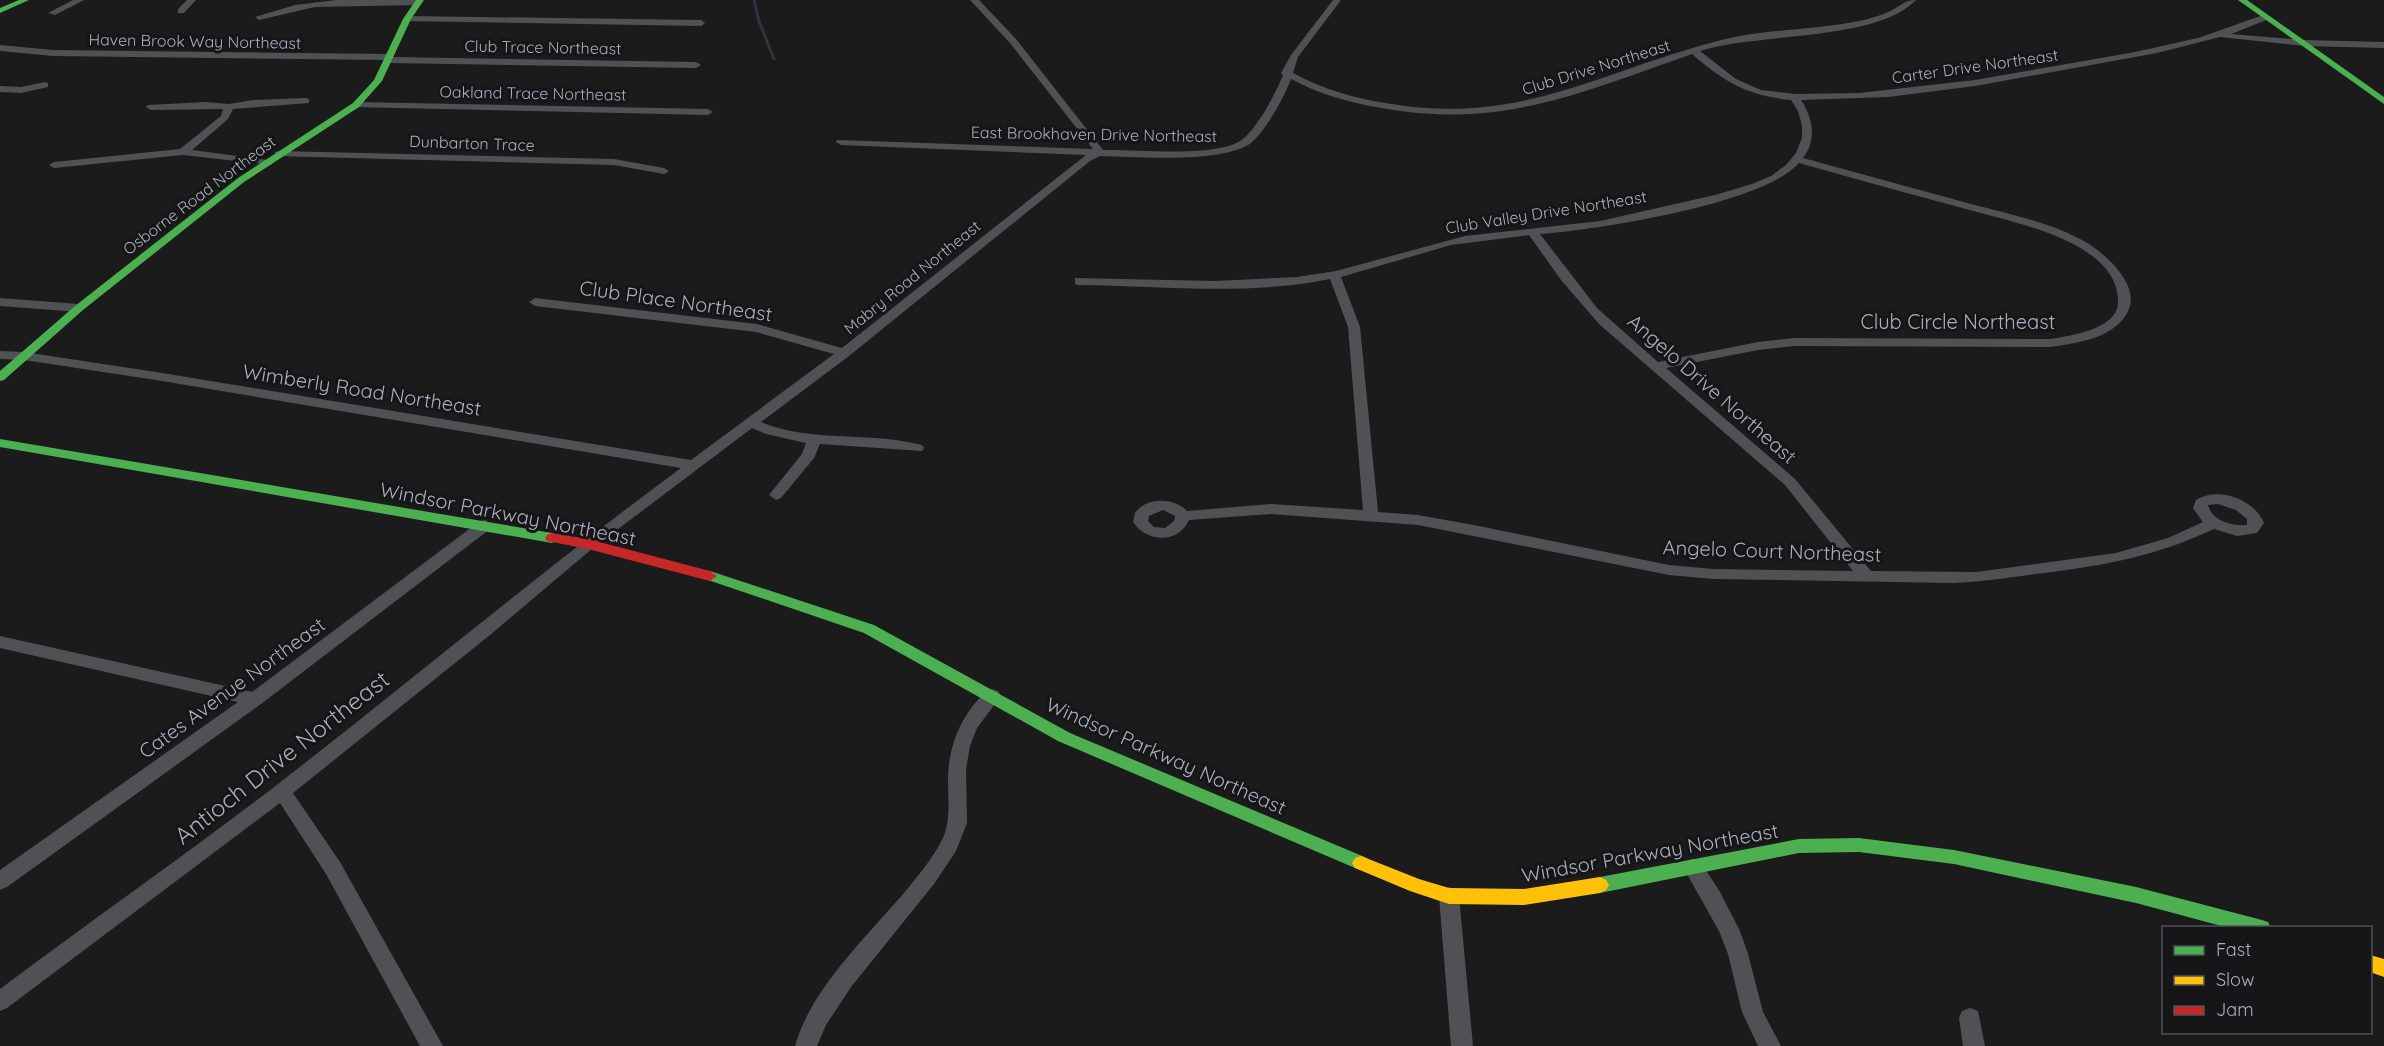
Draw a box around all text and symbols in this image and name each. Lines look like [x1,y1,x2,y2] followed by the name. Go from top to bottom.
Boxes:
[88,29,302,53] street label: Haven Brook Way Northeast
[1520,35,1672,99] street label: Club Drive Northeast
[464,36,622,58] street label: Club Trace Northeast
[1891,44,2059,88] street label: Carter Drive Northeast
[439,81,627,105] street label: Oakland Trace Northeast
[971,122,1217,146] street label: East Brookhaven Drive Northeast
[119,131,279,259] street label: Osborne Road Northeast
[409,131,535,155] street label: Dunbarton Trace
[1444,186,1648,238] street label: Club Valley Drive Northeast
[840,216,984,338] street label: Mabry Road Northeast
[578,275,774,326] street label: Club Place Northeast
[1623,308,1802,469] street label: Angelo Drive Northeast
[1861,309,2056,334] street label: Club Circle Northeast
[241,358,483,421] street label: Wimberly Road Northeast
[378,476,639,551] street label: Windsor Parkway Northeast
[1662,534,1882,567] street label: Angelo Court Northeast
[134,612,330,764] street label: Cates Avenue Northeast
[168,664,395,851] street label: Antioch Drive Northeast
[1042,691,1290,820] street label: Windsor Parkway Northeast
[1519,818,1781,887] street label: Windsor Parkway Northeast
[2162,926,2372,1034] legend
[2216,938,2251,961] text: Fast
[2216,968,2254,991] text: Slow
[2216,998,2254,1021] text: Jam

